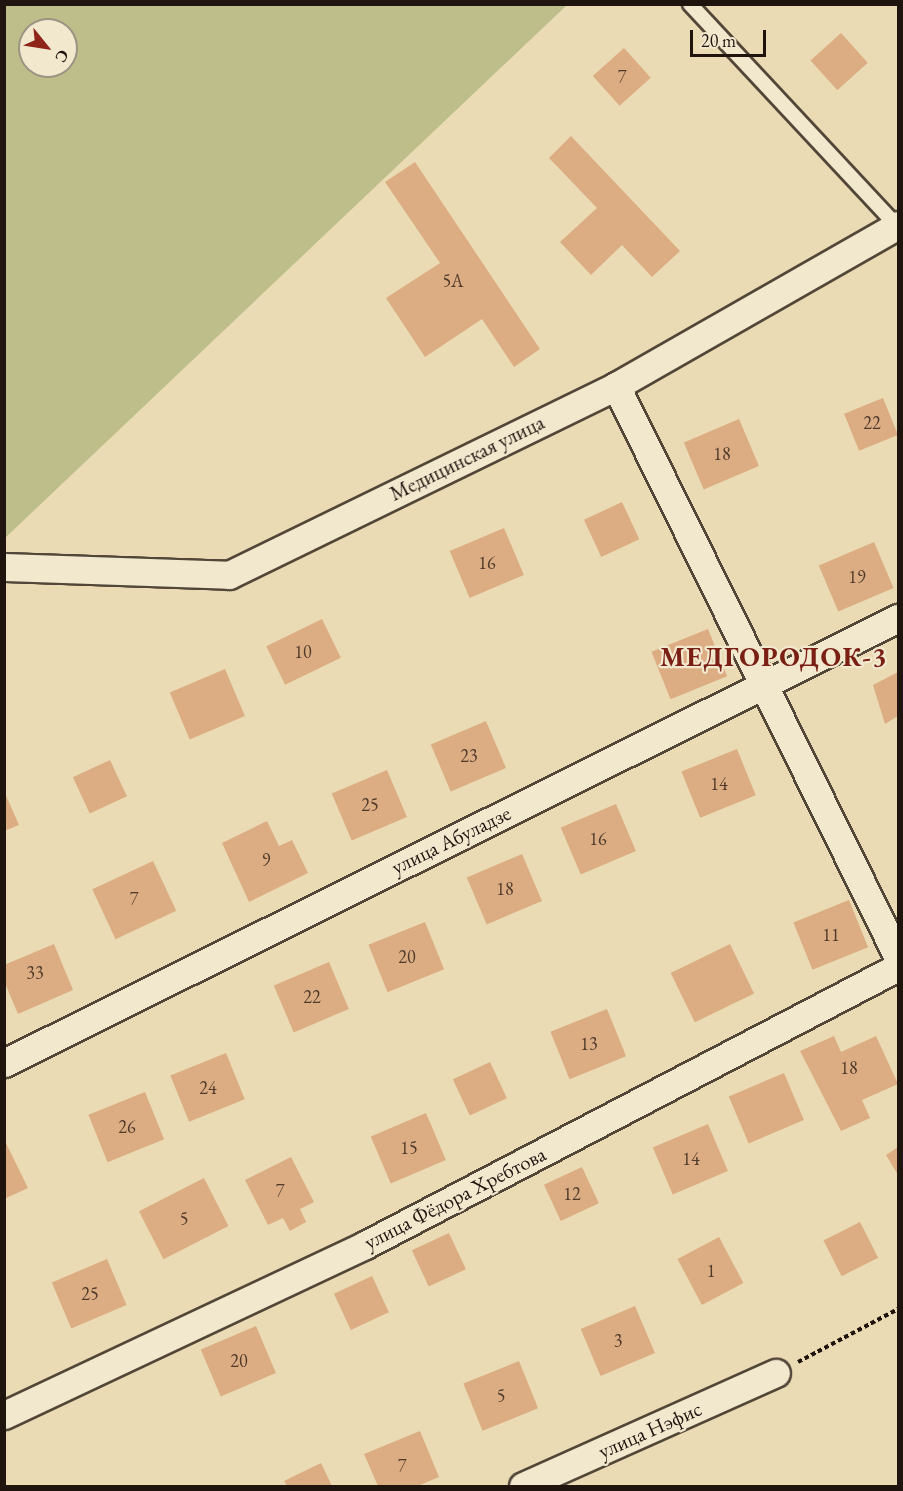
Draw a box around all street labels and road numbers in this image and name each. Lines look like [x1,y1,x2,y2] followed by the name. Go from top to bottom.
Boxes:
[385,410,549,506] street label: Медицинская улица
[387,800,515,880] street label: улица Абуладзе
[360,1141,550,1255] street label: улица Фёдора Хребтова
[594,1396,706,1464] street label: улица Нэфис

